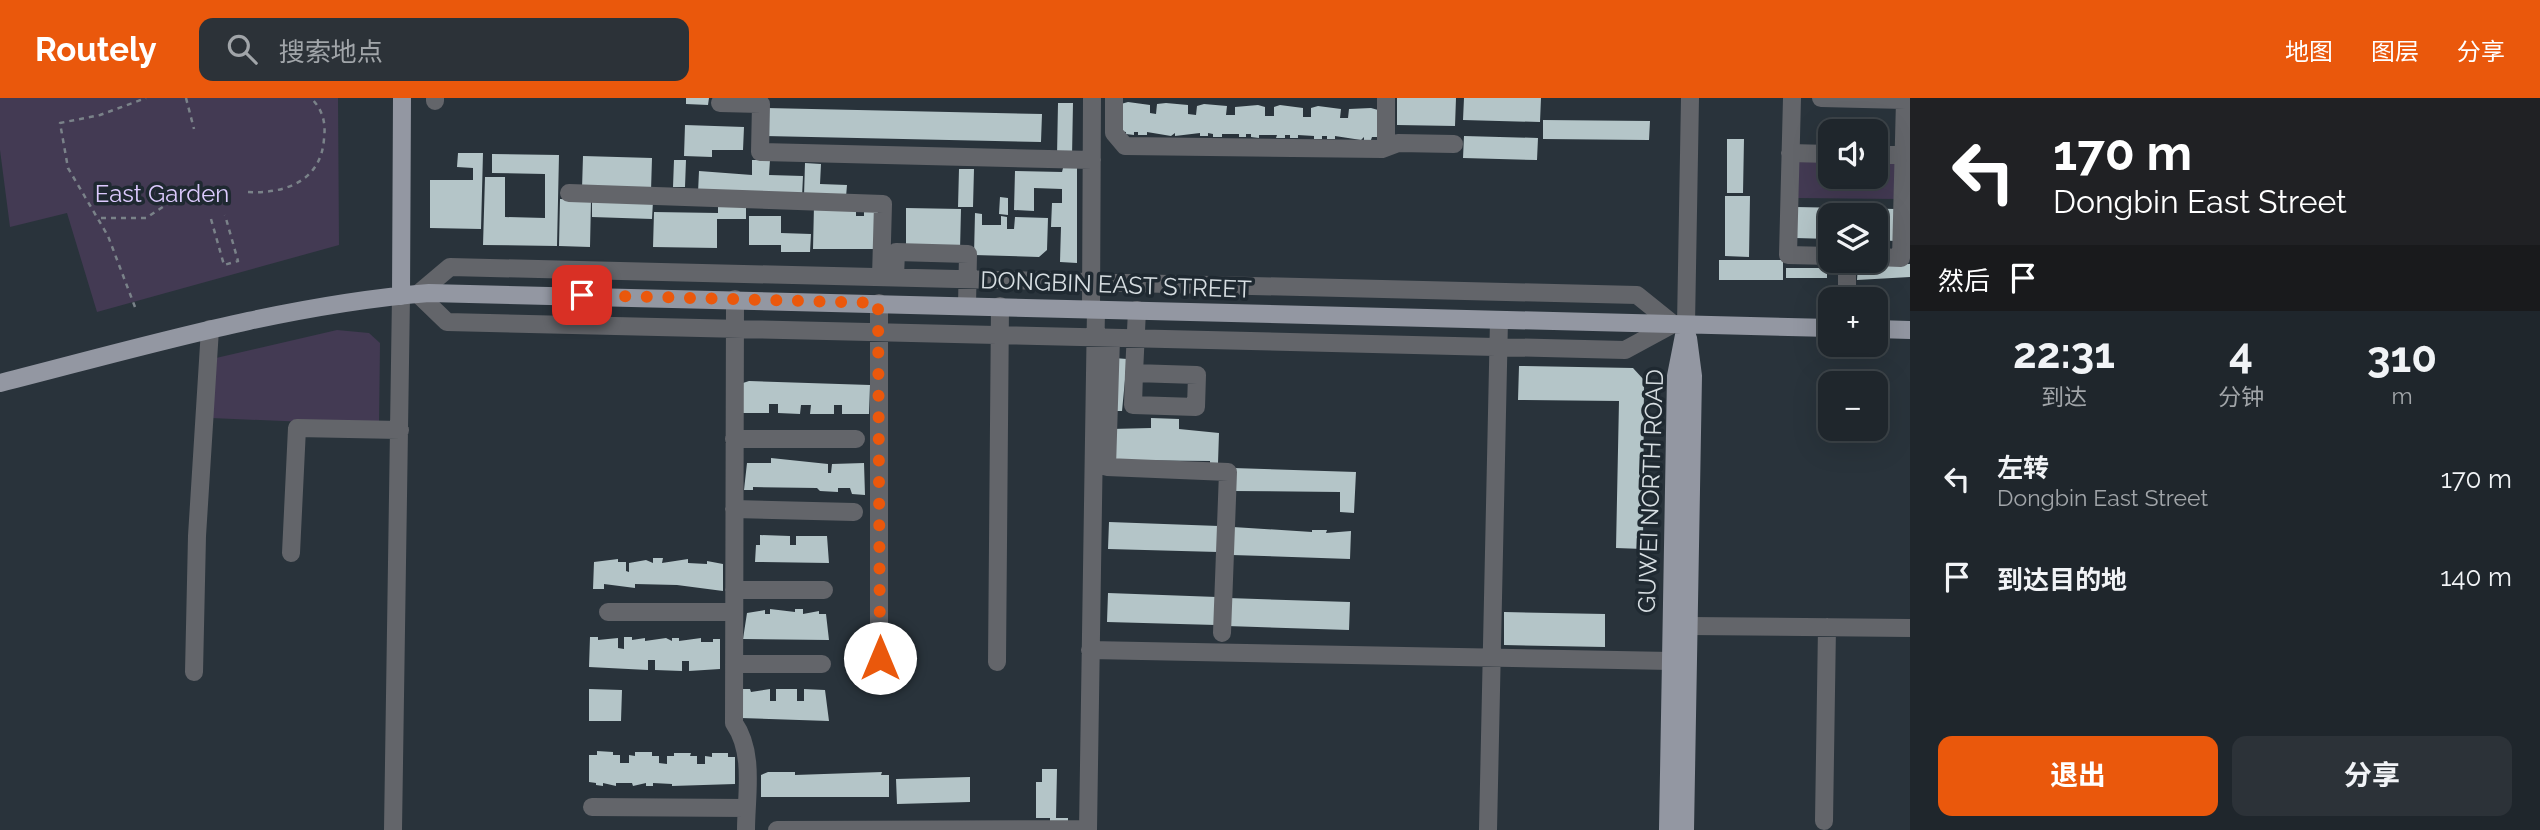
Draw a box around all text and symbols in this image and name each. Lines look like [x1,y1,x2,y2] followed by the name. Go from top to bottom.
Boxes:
[199,18,689,81] search box
[35,30,157,69] text: Routely
[223,30,261,68] icon: search
[279,37,383,67] text: 搜索地点
[2285,37,2333,66] text: 地图
[2371,37,2419,66] text: 图层
[2457,37,2505,66] text: 分享
[1818,119,1888,441] map controls
[1818,119,1888,189] button: sound
[2053,124,2192,181] text: 170 m
[1938,126,2029,217] icon: left
[95,179,229,208] park label: East Garden
[2053,183,2347,220] text: Dongbin East Street
[1818,203,1888,273] button: layers
[2004,259,2042,297] icon: arrive
[552,265,612,325] pin
[980,265,1252,304] street label: DONGBIN EAST STREET
[1938,266,1990,296] text: 然后
[563,276,601,314] icon: arrive
[1818,287,1888,357] button: +
[2013,329,2115,378] text: 22:31
[2229,329,2253,378] text: 4
[2367,333,2437,382] text: 310
[1632,369,1669,613] street label: GUWEI NORTH ROAD
[1818,371,1888,441] button: −
[2391,382,2413,409] text: m
[2041,383,2087,410] text: 到达
[2218,383,2264,410] text: 分钟
[1997,453,2049,483] text: 左转
[1938,460,1976,498] icon: left
[2441,464,2512,494] text: 170 m
[1997,484,2208,511] text: Dongbin East Street
[1938,558,1976,596] icon: arrive
[2440,562,2512,592] text: 140 m
[1997,565,2127,595] text: 到达目的地
[843,621,917,695] position arrow
[1938,736,2218,816] button: 退出
[2232,736,2512,816] button: 分享

